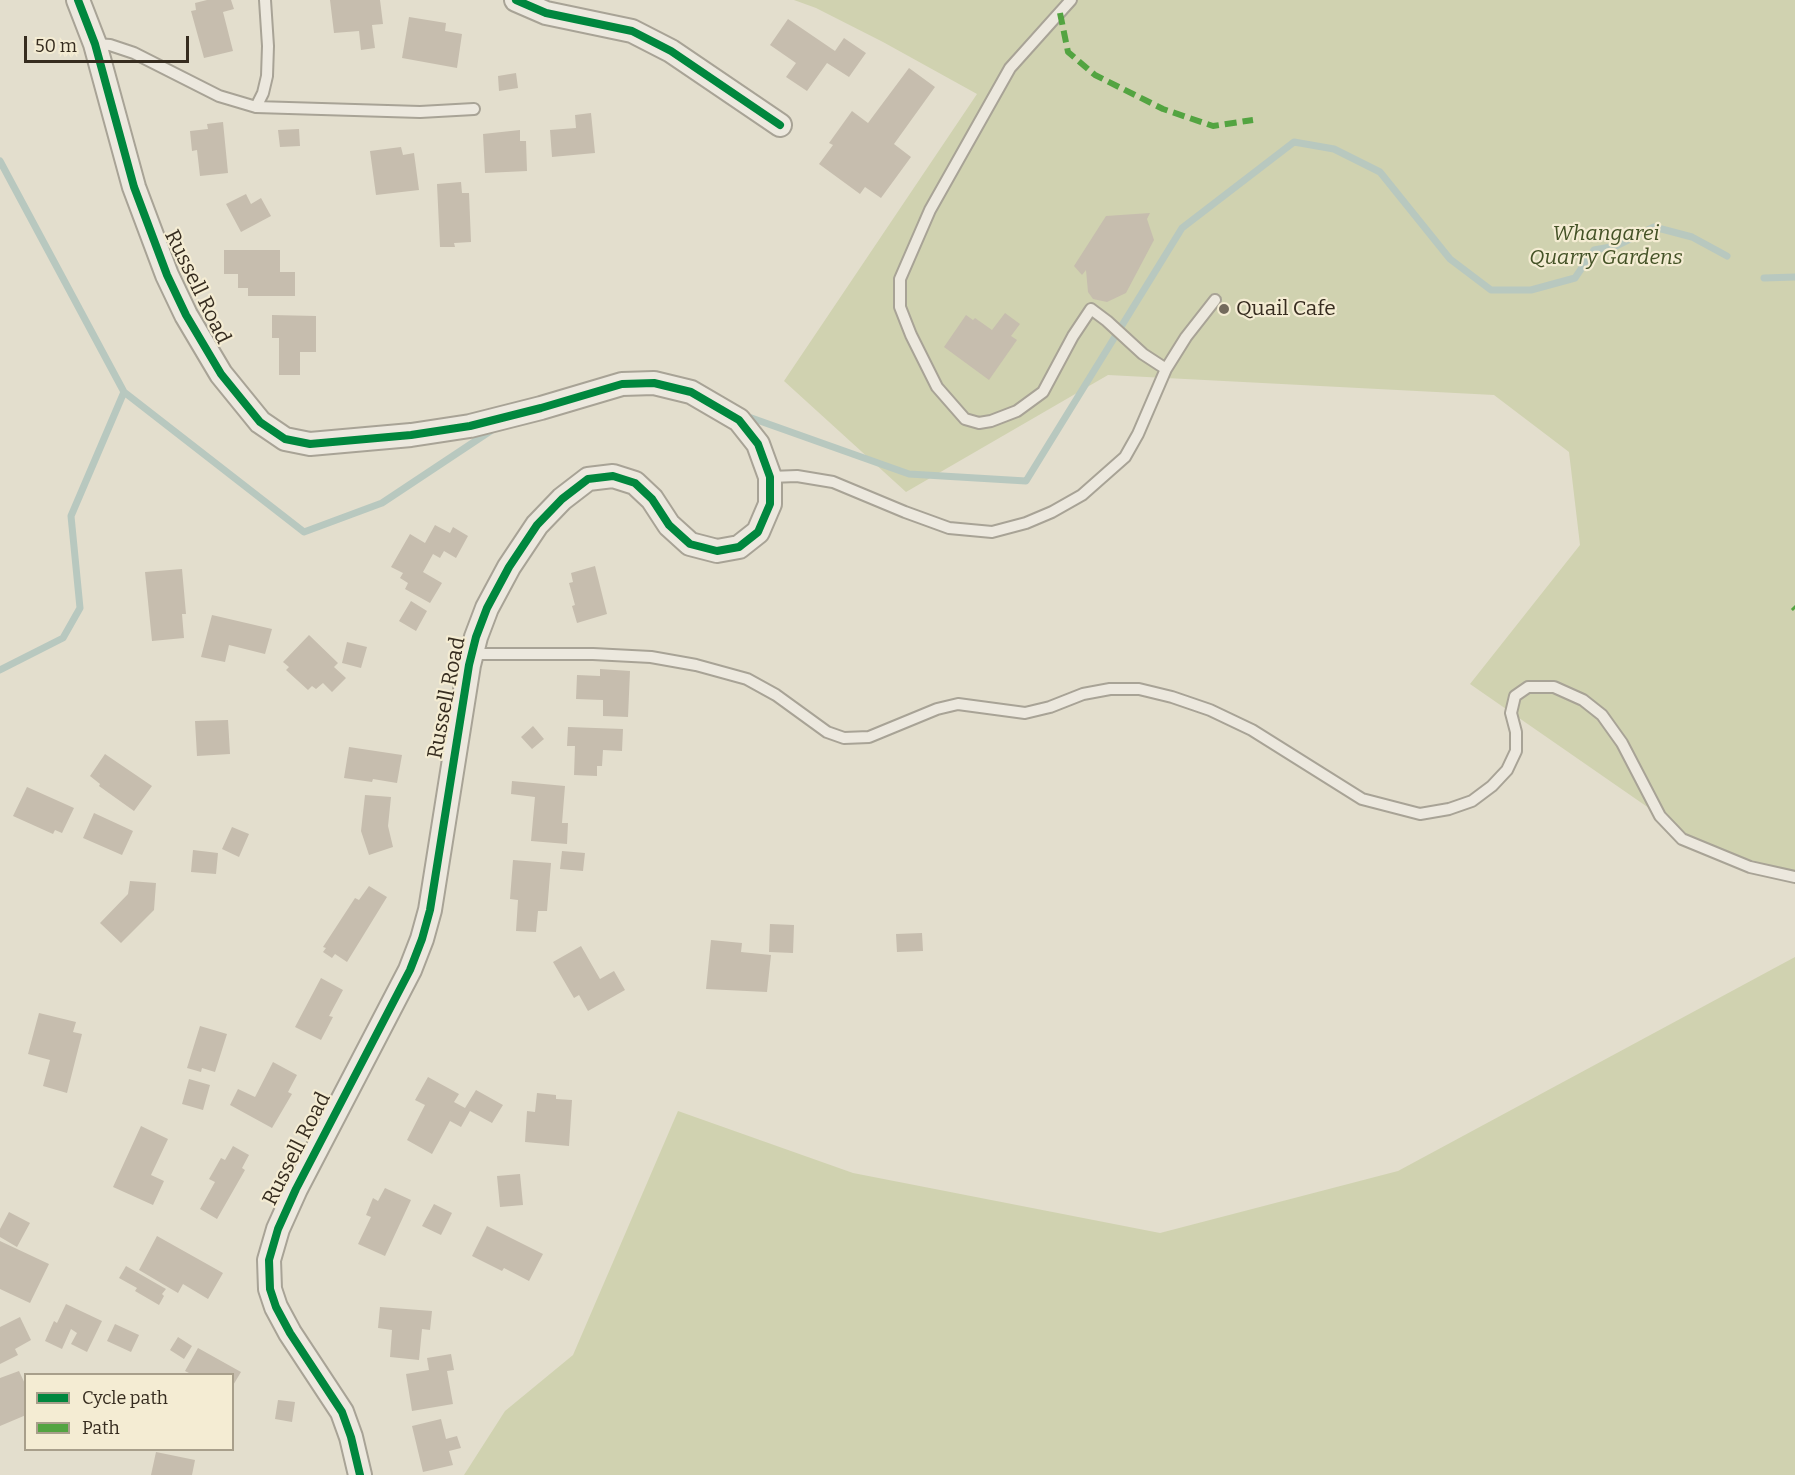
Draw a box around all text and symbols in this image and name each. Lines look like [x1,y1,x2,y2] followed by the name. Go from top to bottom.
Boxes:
[27,24,192,62] scale bar
[35,35,77,57] text: 50 m
[1529,221,1683,271] park label: Whangarei Quarry Gardens
[159,226,235,348] street label: Russell Road
[1236,296,1336,322] place label: Quail Cafe
[1217,302,1231,316] marker: Quail Cafe
[423,635,471,761] street label: Russell Road
[258,1088,336,1210] street label: Russell Road
[24,1373,234,1451] legend
[82,1387,168,1409] text: Cycle path
[82,1417,120,1439] text: Path

